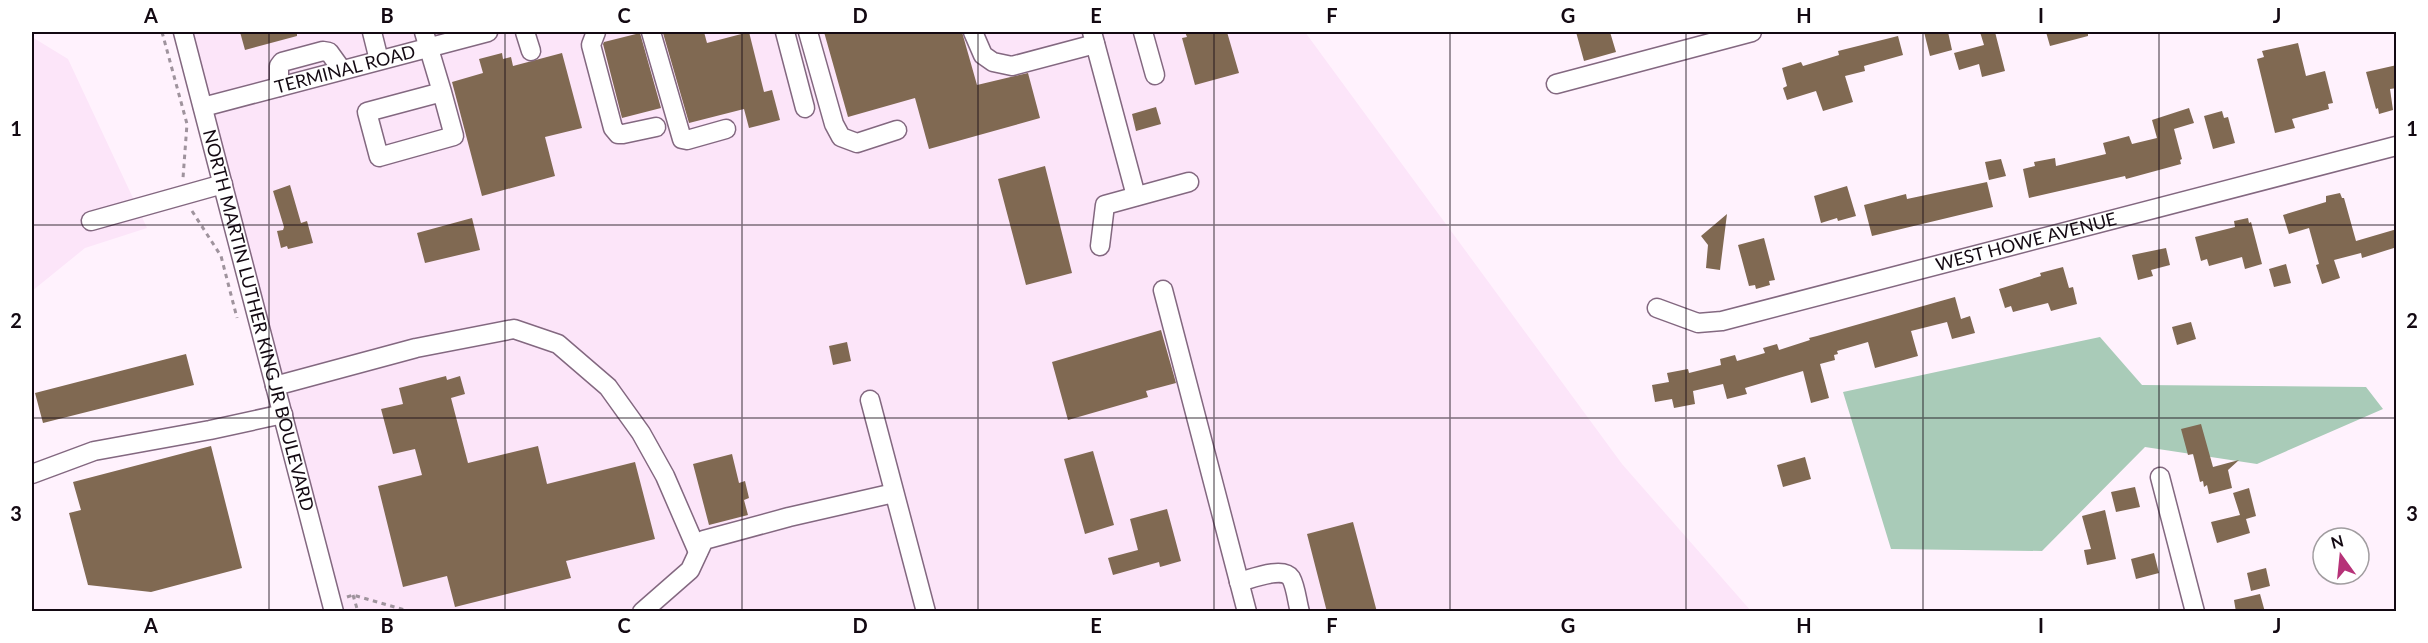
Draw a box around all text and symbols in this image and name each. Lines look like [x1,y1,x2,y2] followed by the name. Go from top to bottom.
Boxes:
[143,3,158,27] text: A
[380,3,394,27] text: B
[617,3,631,27] text: C
[852,3,868,27] text: D
[1090,3,1102,27] text: E
[1326,3,1338,27] text: F
[1561,3,1575,27] text: G
[1796,3,1812,27] text: H
[2038,3,2044,27] text: I
[2273,3,2281,27] text: J
[272,40,418,98] street label: TERMINAL ROAD
[10,116,22,140] text: 1
[2406,116,2418,140] text: 1
[199,127,319,513] street label: NORTH MARTIN LUTHER KING JR BOULEVARD
[1933,207,2119,275] street label: WEST HOWE AVENUE
[10,308,22,332] text: 2
[2406,308,2418,332] text: 2
[10,501,22,525] text: 3
[2406,501,2418,525] text: 3
[2311,526,2371,586] north arrow
[2329,530,2345,552] text: N
[143,613,158,637] text: A
[380,613,394,637] text: B
[617,613,631,637] text: C
[852,613,868,637] text: D
[1090,613,1102,637] text: E
[1326,613,1338,637] text: F
[1561,613,1575,637] text: G
[1796,613,1812,637] text: H
[2038,613,2044,637] text: I
[2273,613,2281,637] text: J

